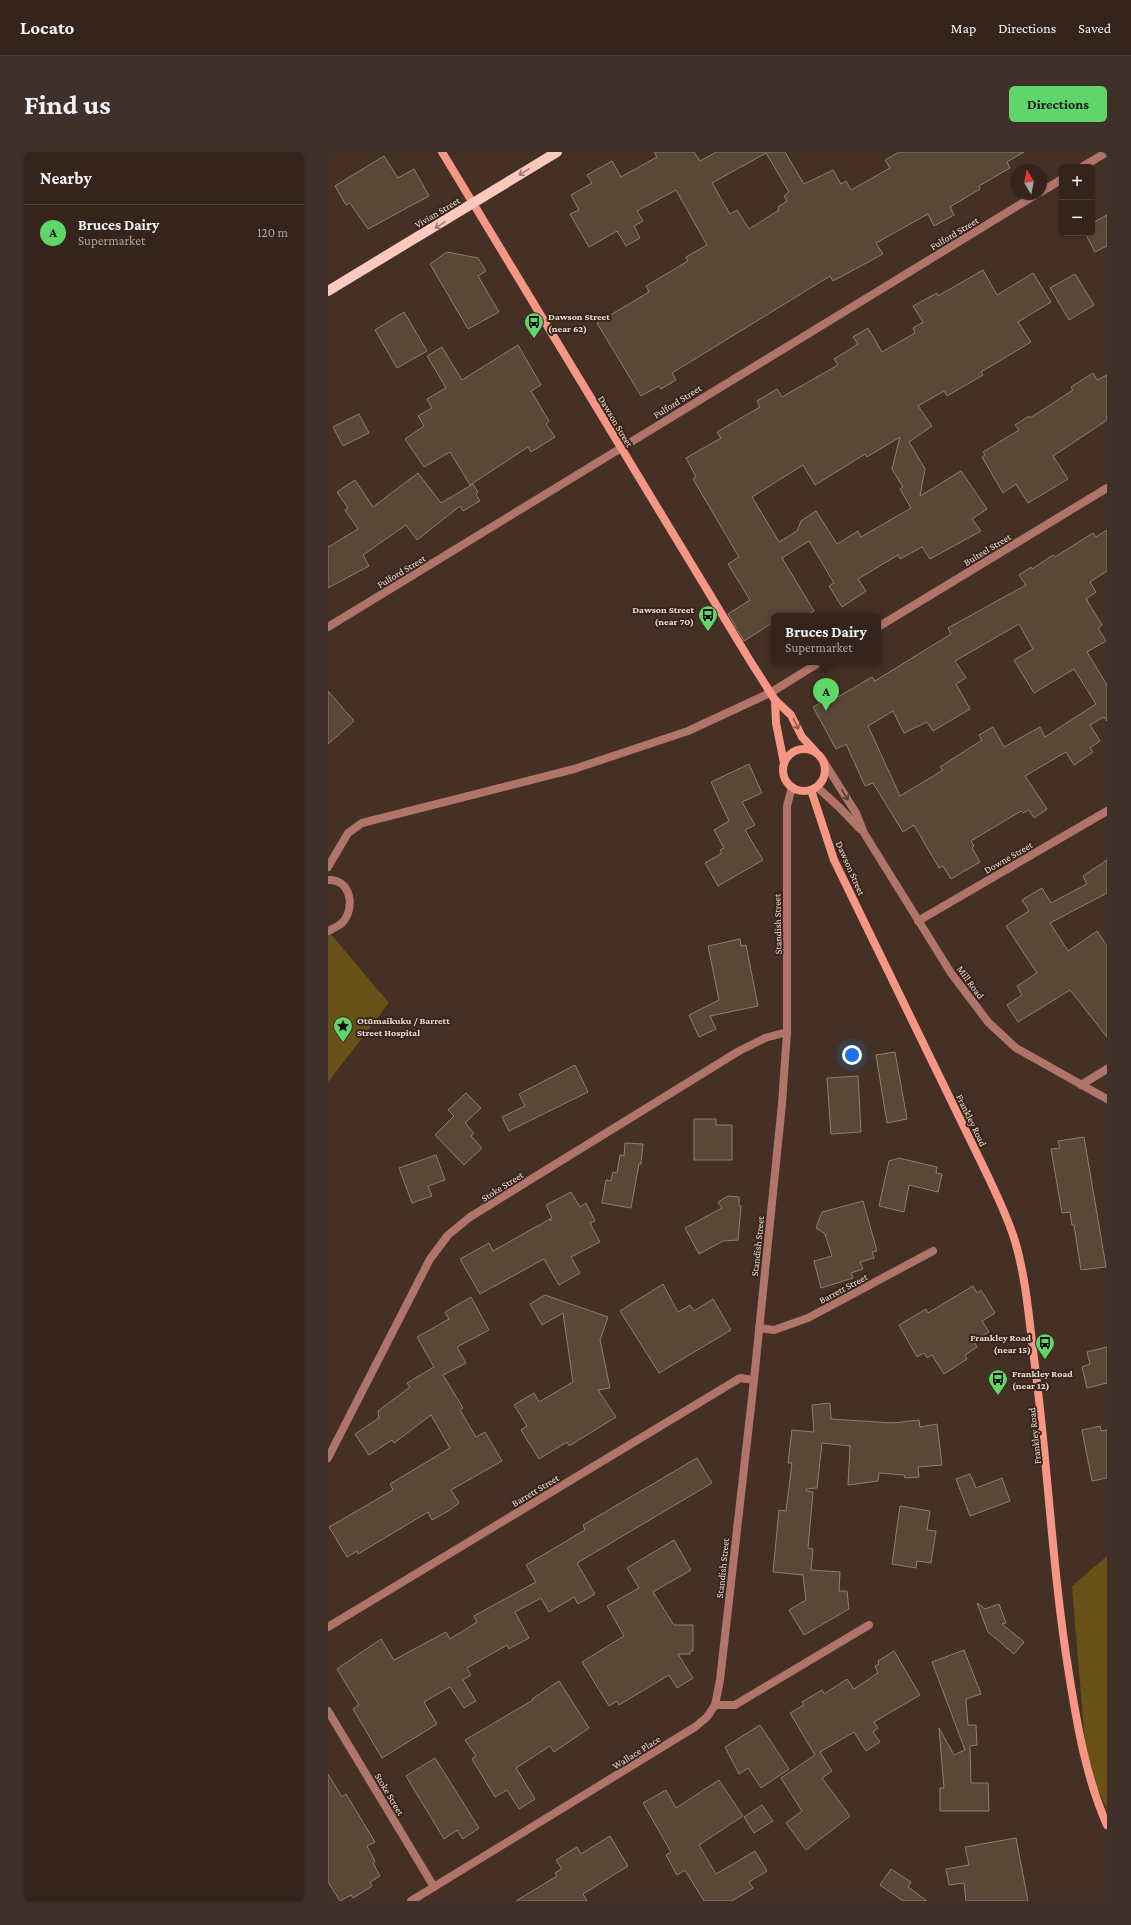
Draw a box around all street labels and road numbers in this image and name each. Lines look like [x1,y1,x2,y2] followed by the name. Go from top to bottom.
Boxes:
[413,194,462,230] street label: Vivian Street
[928,214,981,252] street label: Fulford Street
[651,382,704,421] street label: Fulford Street
[596,394,636,450] street label: Dawson Street
[962,531,1014,568] street label: Bulteel Street
[375,552,428,590] street label: Fulford Street
[834,839,868,898] street label: Dawson Street
[982,839,1035,876] street label: Downe Street
[771,893,784,954] street label: Standish Street
[955,964,987,1002] street label: Mill Road
[954,1092,989,1149] street label: Frankley Road
[479,1169,526,1204] street label: Stoke Street
[749,1215,766,1277] street label: Standish Street
[817,1271,870,1306] street label: Barrett Street
[1026,1406,1043,1465] street label: Frankley Road
[510,1472,562,1509] street label: Barrett Street
[714,1537,731,1599] street label: Standish Street
[610,1733,663,1771] street label: Wallace Place
[373,1771,407,1818] street label: Stoke Street

